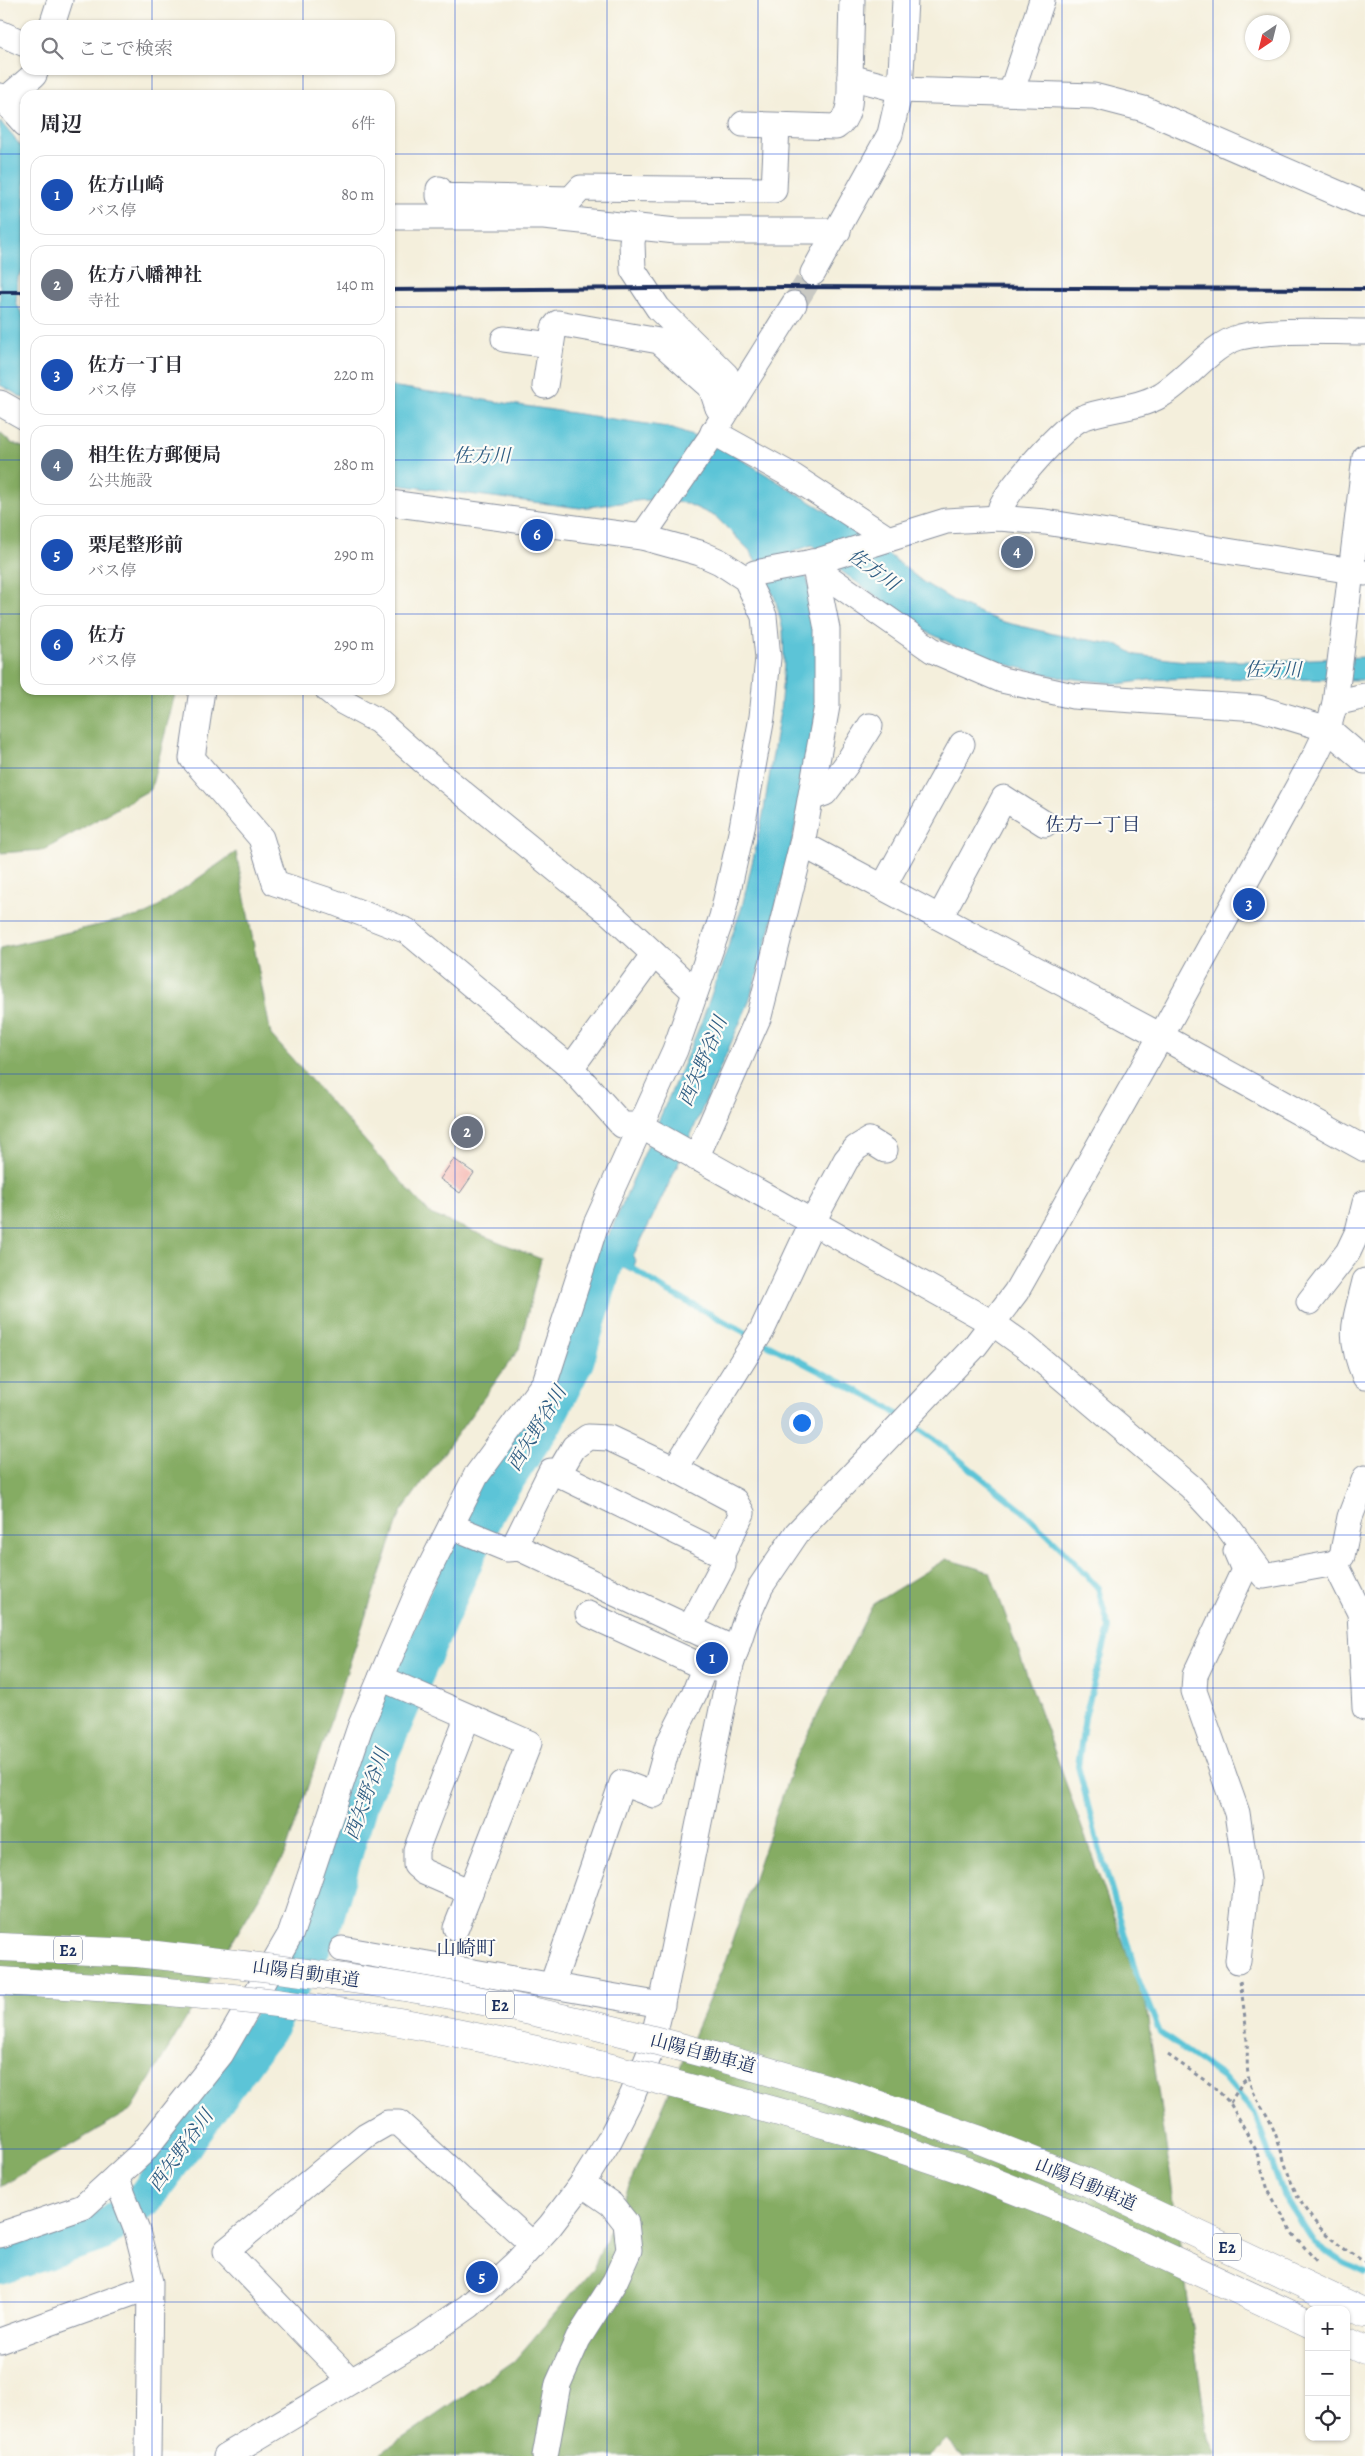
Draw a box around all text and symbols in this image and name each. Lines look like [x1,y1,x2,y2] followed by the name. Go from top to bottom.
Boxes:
[1245,15,1290,60] north arrow
[20,20,395,75] search box
[38,34,66,62] icon: search
[78,36,173,62] text: ここで検索
[40,110,82,138] text: 周辺
[352,113,375,135] text: 6件
[88,172,164,198] text: 佐方山崎
[54,184,60,206] text: 1
[341,184,374,206] text: 80 m
[88,200,136,222] text: バス停
[88,262,202,288] text: 佐方八幡神社
[53,274,61,296] text: 2
[336,274,374,296] text: 140 m
[88,290,120,312] text: 寺社
[88,352,183,378] text: 佐方一丁目
[54,364,60,386] text: 3
[334,364,374,386] text: 220 m
[88,380,136,402] text: バス停
[88,442,221,468] text: 相生佐方郵便局
[453,443,512,469] water label: 佐方川
[53,454,61,476] text: 4
[334,454,374,476] text: 280 m
[88,470,152,492] text: 公共施設
[521,516,553,554] pin: 6
[88,532,183,558] text: 栗尾整形前
[1001,533,1033,571] pin: 4
[843,543,906,598] water label: 佐方川
[54,544,60,566] text: 5
[334,544,374,566] text: 290 m
[88,560,136,582] text: バス停
[88,622,126,648] text: 佐方
[53,634,61,656] text: 6
[334,634,374,656] text: 290 m
[88,650,136,672] text: バス停
[1244,657,1303,683] water label: 佐方川
[1045,812,1141,838] district label: 佐方一丁目
[1233,885,1265,923] pin: 3
[672,1011,734,1110] water label: 西矢野谷川
[451,1113,483,1151] pin: 2
[501,1379,573,1476] water label: 西矢野谷川
[789,1410,815,1436] your location
[696,1639,728,1677] pin: 1
[338,1743,396,1843] water label: 西矢野谷川
[436,1935,496,1962] district label: 山崎町
[54,1936,82,1964] road number: E2
[251,1954,361,1992] street label: 山陽自動車道
[486,1992,514,2018] road number: E2
[648,2027,758,2079] street label: 山陽自動車道
[142,2103,220,2197] water label: 西矢野谷川
[1032,2152,1140,2216] street label: 山陽自動車道
[1213,2234,1241,2260] road number: E2
[466,2258,498,2296] pin: 5
[1305,2306,1350,2441] map controls
[1305,2306,1350,2351] button: +
[1305,2351,1350,2396] button: −
[1305,2396,1350,2441] button: locate

